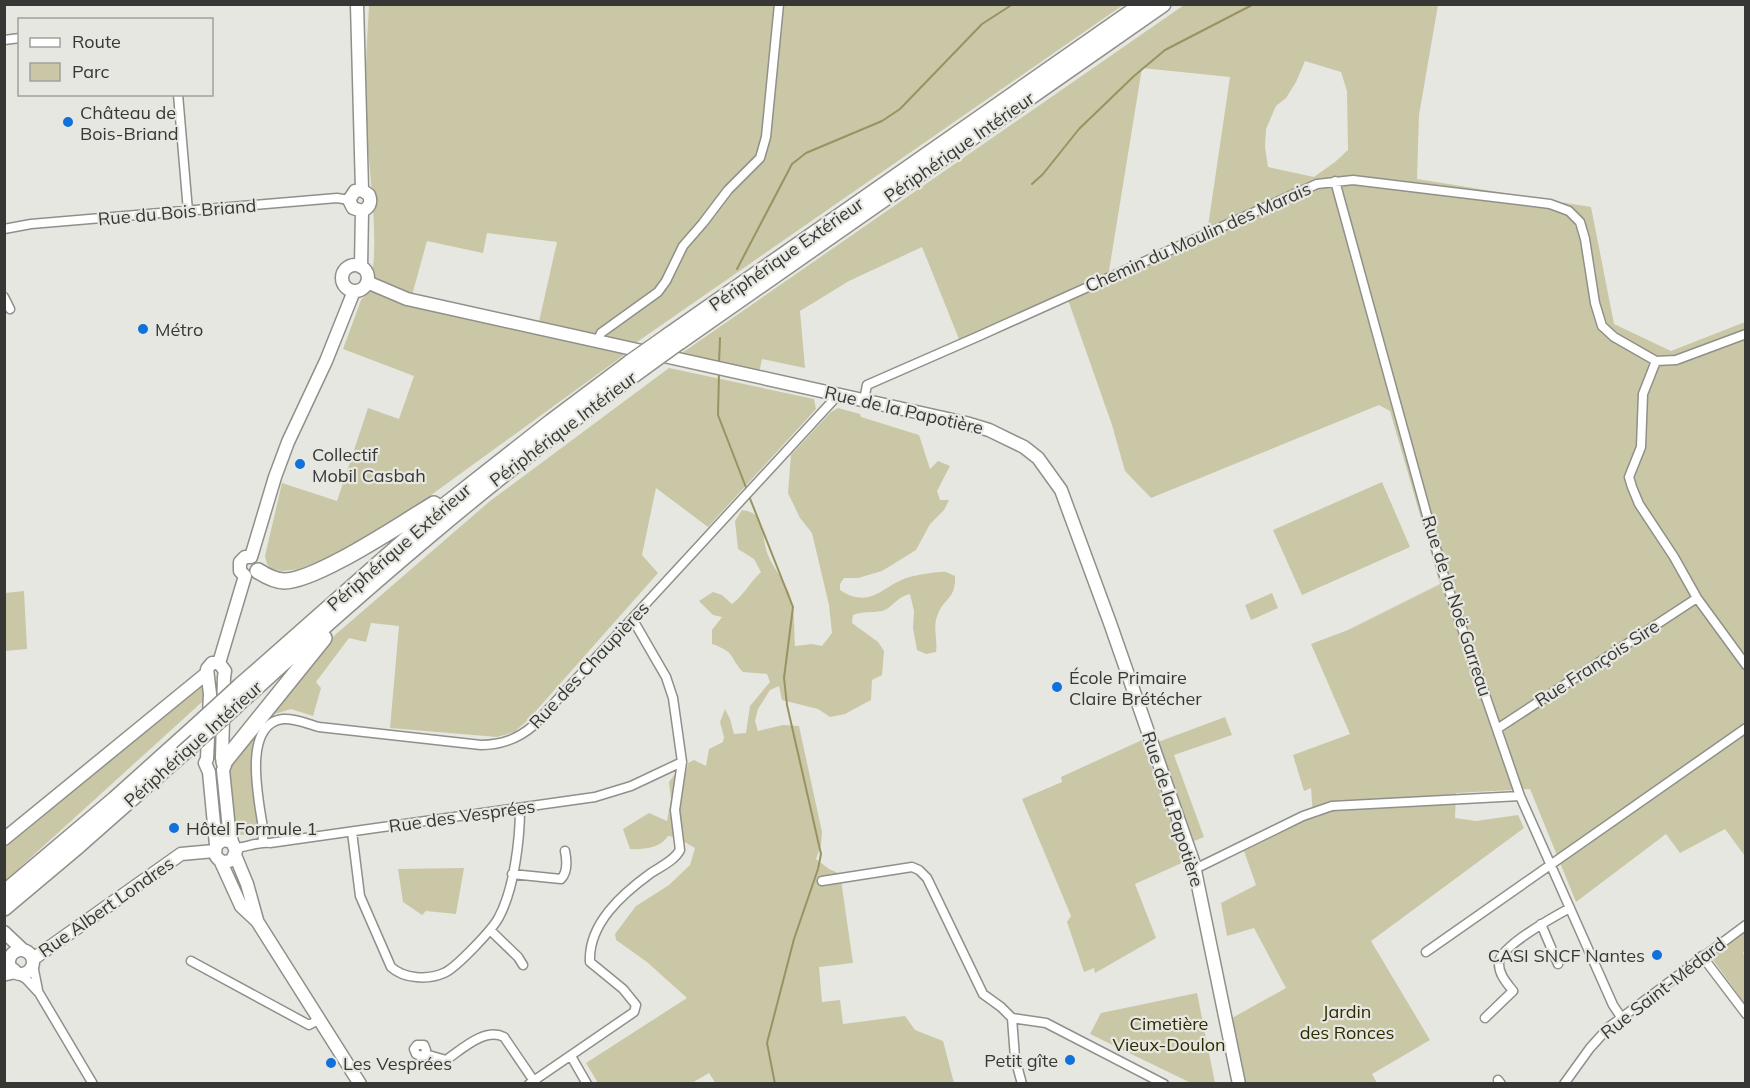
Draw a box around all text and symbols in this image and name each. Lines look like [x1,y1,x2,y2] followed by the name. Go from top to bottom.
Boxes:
[18,18,213,96] legend
[72,30,121,53] text: Route
[72,60,110,83] text: Parc
[879,86,1039,208] street label: Périphérique Intérieur
[80,101,179,145] place label: Château de Bois-Briand
[61,115,75,129] marker: Château de Bois-Briand
[1082,177,1315,297] street label: Chemin du Moulin des Marais
[704,192,868,316] street label: Périphérique Extérieur
[97,194,257,230] street label: Rue du Bois Briand
[155,318,203,341] place label: Métro
[136,322,150,336] marker: Métro
[485,366,641,492] street label: Périphérique Intérieur
[822,381,986,439] street label: Rue de la Papotière
[312,443,426,487] place label: Collectif Mobil Casbah
[293,457,307,471] marker: Collectif Mobil Casbah
[322,478,476,616] street label: Périphérique Extérieur
[1417,513,1497,699] street label: Rue de la Noë Garreau
[524,597,654,733] street label: Rue des Chaupières
[1530,614,1664,712] street label: Rue François Sire
[1069,666,1202,710] place label: École Primaire Claire Brétécher
[119,675,267,812] street label: Périphérique Intérieur
[1050,680,1064,694] marker: École Primaire Claire Brétécher
[1137,728,1209,890] street label: Rue de la Papotière
[387,794,537,838] street label: Rue des Vesprées
[186,817,317,840] place label: Hôtel Formule 1
[167,821,181,835] marker: Hôtel Formule 1
[34,852,178,962] street label: Rue Albert Londres
[1596,932,1730,1044] street label: Rue Saint-Médard
[1488,944,1645,967] place label: CASI SNCF Nantes
[1650,948,1664,962] marker: CASI SNCF Nantes
[1300,1000,1394,1044] park label: Jardin des Ronces
[1112,1012,1226,1056] park label: Cimetière Vieux-Doulon
[984,1049,1058,1072] place label: Petit gîte
[343,1052,452,1075] place label: Les Vesprées
[1063,1053,1077,1067] marker: Petit gîte
[324,1056,338,1070] marker: Les Vesprées

